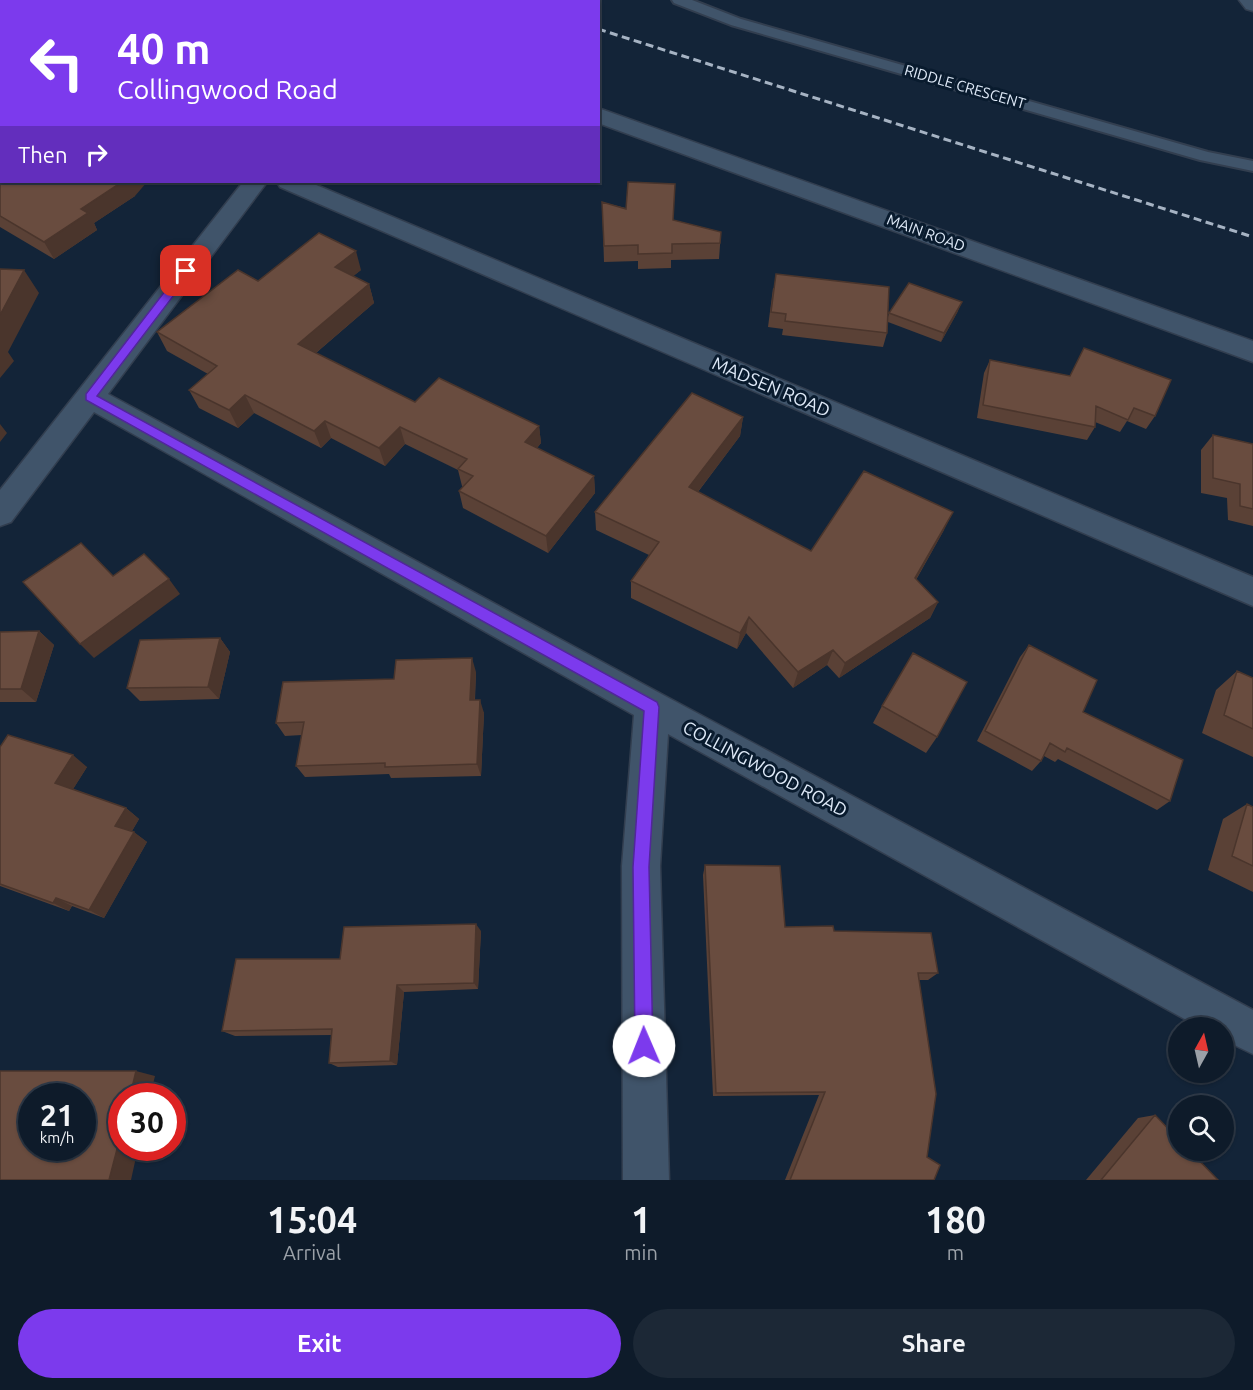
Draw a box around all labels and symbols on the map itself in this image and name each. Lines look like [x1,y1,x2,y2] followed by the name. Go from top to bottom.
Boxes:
[903,61,1028,112] street label: RIDDLE CRESCENT
[885,211,968,255] street label: MAIN ROAD
[160,245,211,296] pin
[710,352,833,420] street label: MADSEN ROAD
[680,716,851,820] street label: COLLINGWOOD ROAD
[612,1014,676,1078] position arrow
[1168,1017,1234,1083] north arrow
[108,1083,186,1161] speed limit sign: 30

